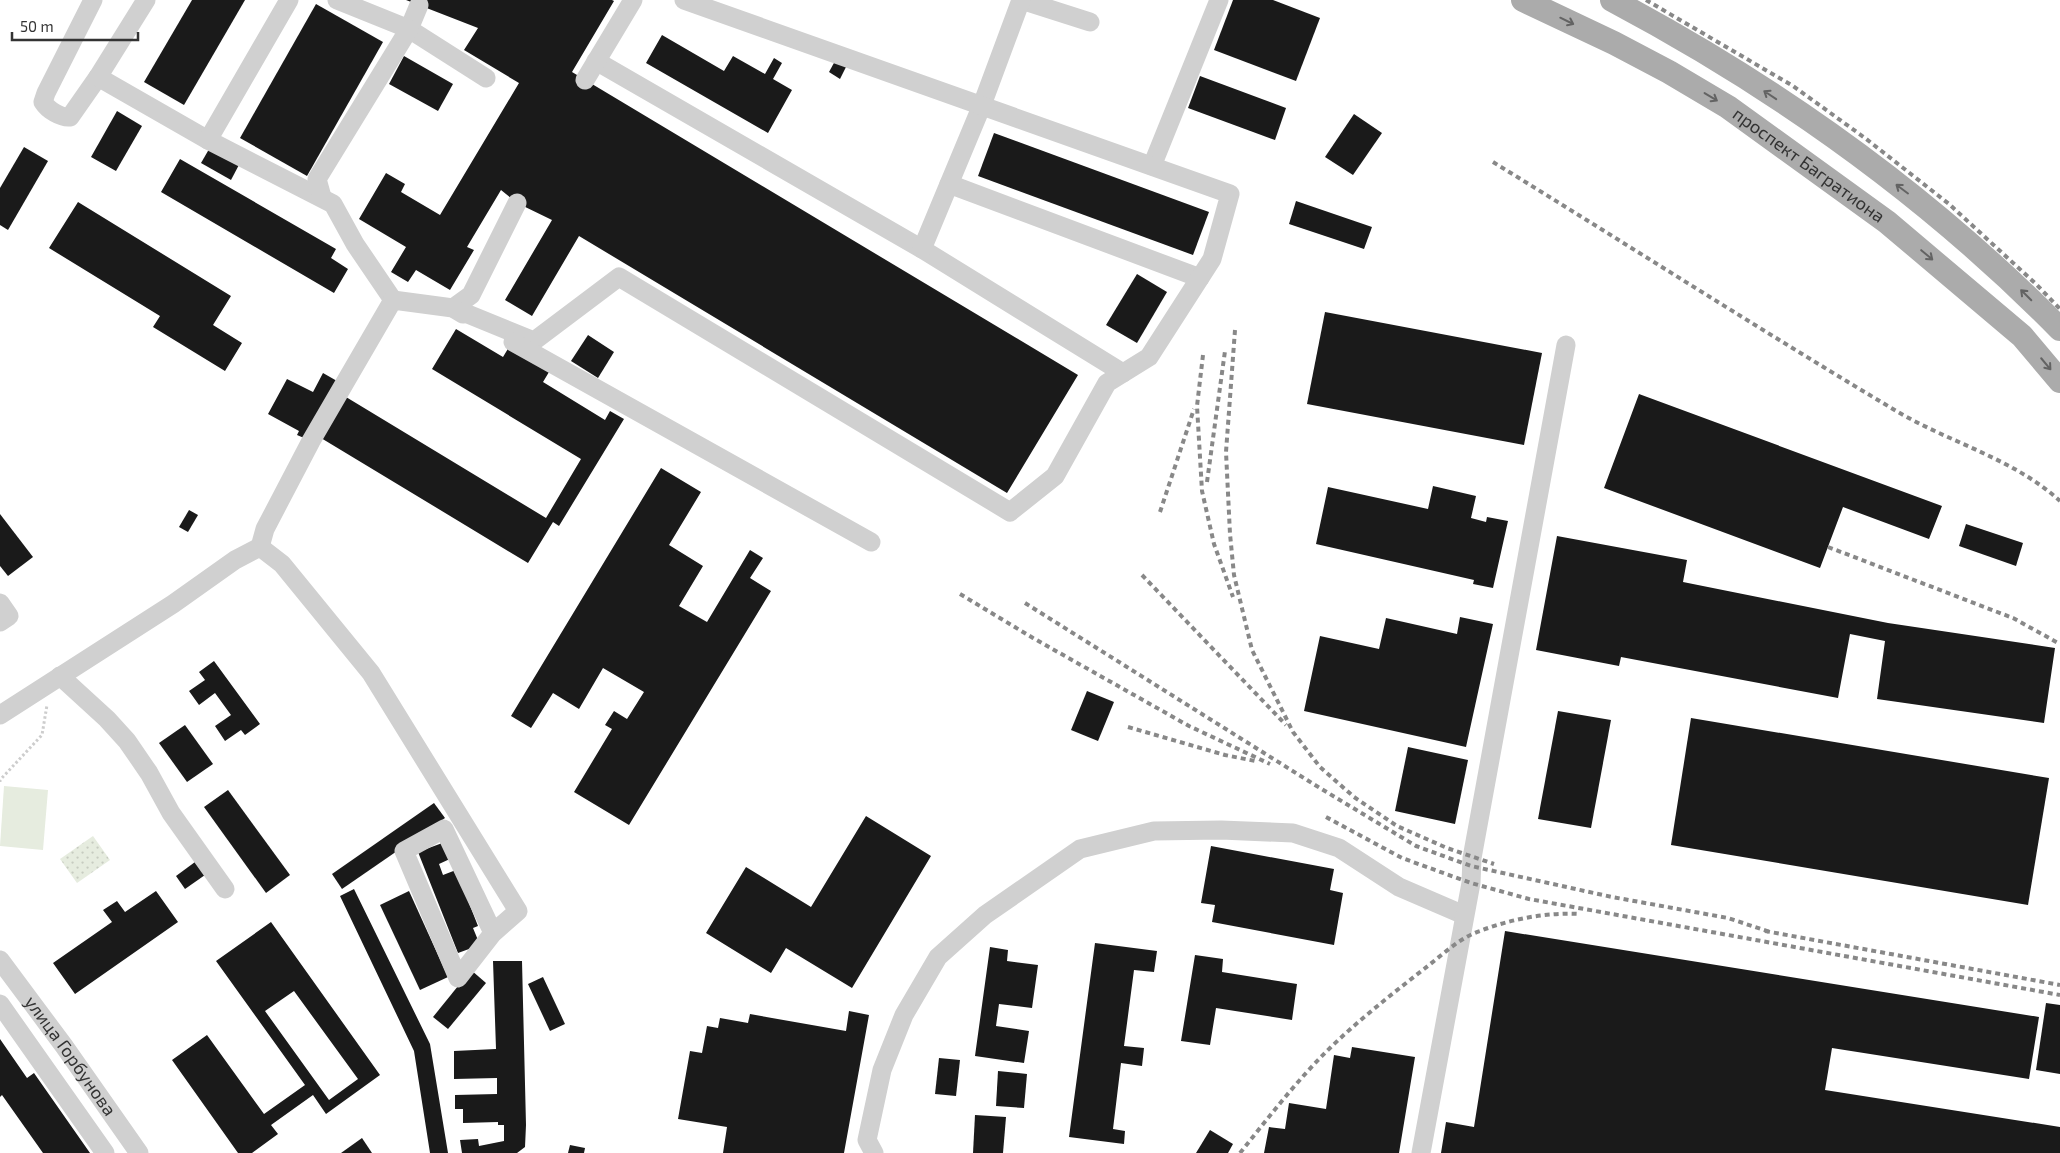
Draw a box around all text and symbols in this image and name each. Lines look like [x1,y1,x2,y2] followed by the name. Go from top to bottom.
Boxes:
[12,10,139,42] scale bar
[1559,16,1574,26] one-way arrow
[20,17,54,35] text: 50 m
[1763,90,1777,100] one-way arrow
[1704,92,1718,102] one-way arrow
[1729,102,1890,227] street label: проспект Багратиона
[1896,184,1909,195] one-way arrow
[1920,249,1933,261] one-way arrow
[2020,288,2032,301] one-way arrow
[2041,358,2052,371] one-way arrow
[21,991,121,1120] street label: улица Горбунова

